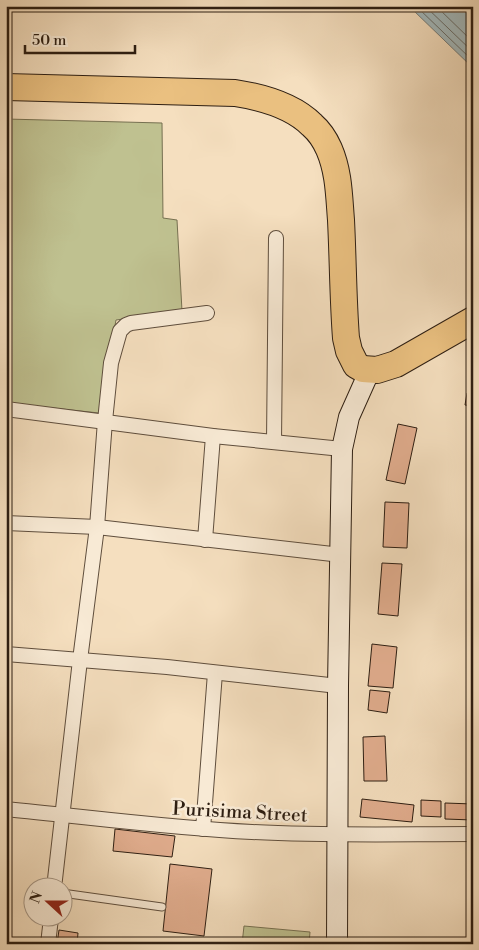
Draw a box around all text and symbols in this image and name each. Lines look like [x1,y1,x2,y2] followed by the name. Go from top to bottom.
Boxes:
[25,22,135,54] scale bar
[32,31,66,50] text: 50 m
[172,796,308,828] street label: Purisima Street
[22,878,72,928] north arrow
[26,889,47,906] text: N

